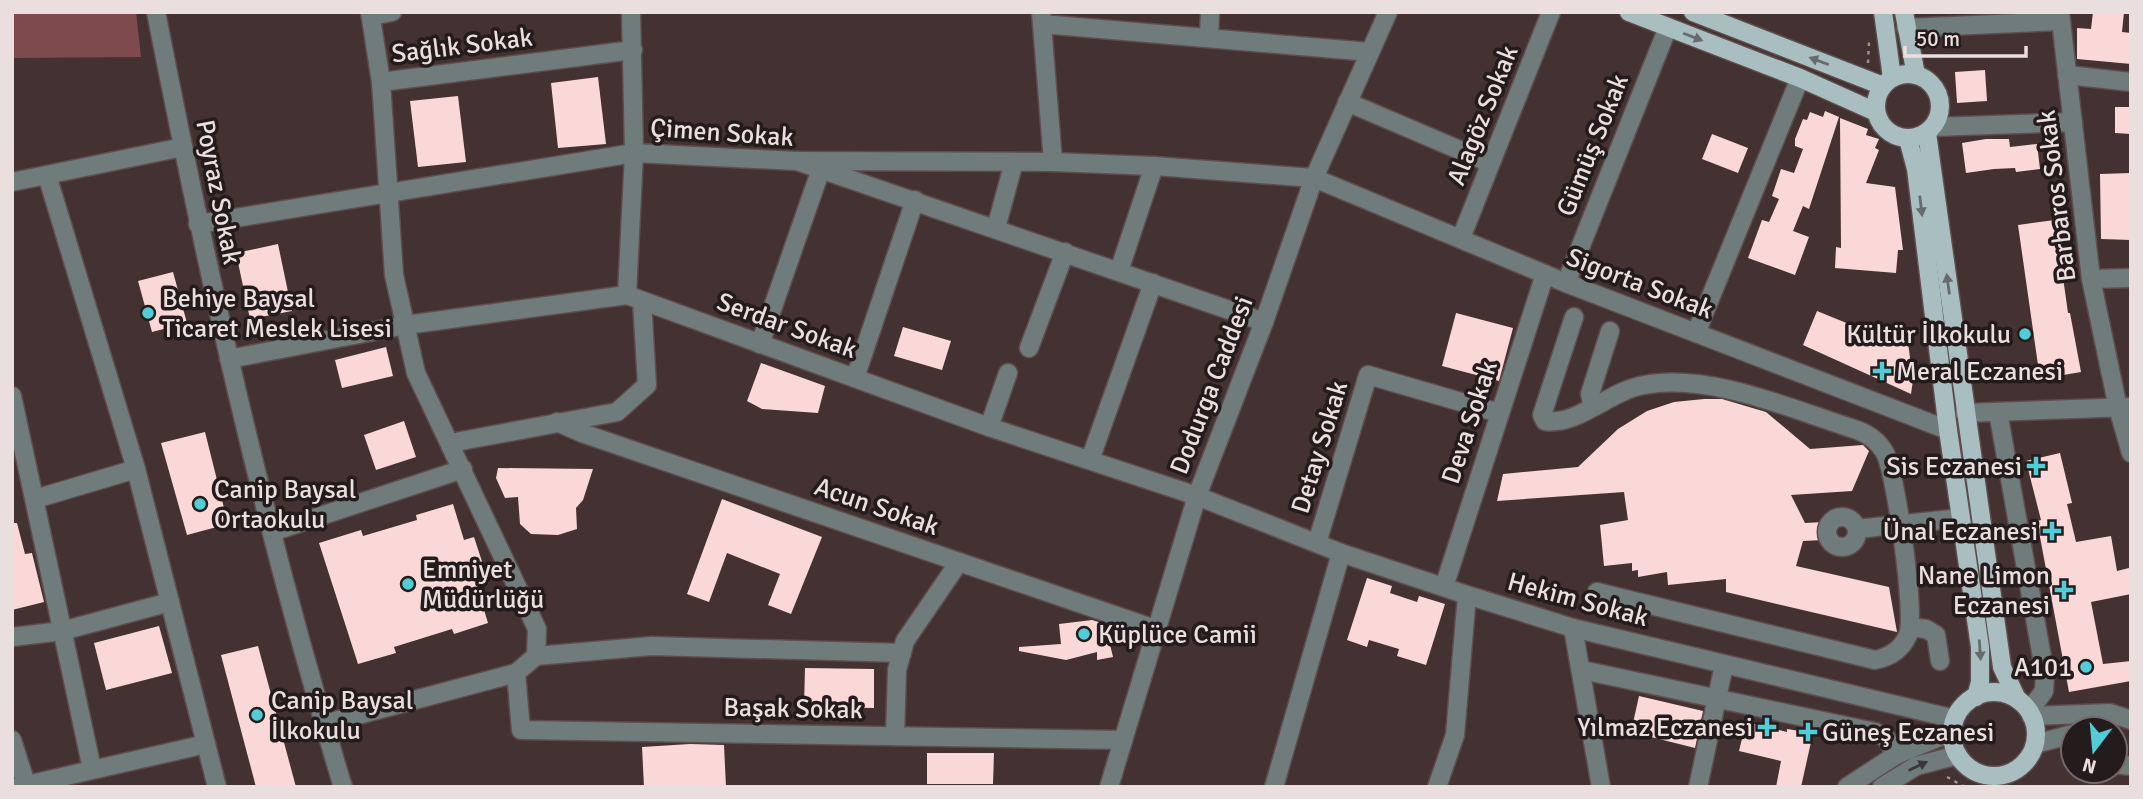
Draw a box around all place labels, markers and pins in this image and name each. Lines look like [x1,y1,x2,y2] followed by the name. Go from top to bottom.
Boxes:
[162,283,392,345] place label: Behiye Baysal Ticaret Meslek Lisesi
[140,305,156,321] marker: Behiye Baysal Ticaret Meslek Lisesi
[1846,319,2011,351] place label: Kültür İlkokulu
[2017,326,2033,342] marker: Kültür İlkokulu
[1896,356,2063,388] place label: Meral Eczanesi
[1874,363,1890,379] marker: Meral Eczanesi
[1886,451,2022,483] place label: Sis Eczanesi
[2028,458,2044,474] marker: Sis Eczanesi
[214,474,356,536] place label: Canip Baysal Ortaokulu
[192,496,208,512] marker: Canip Baysal Ortaokulu
[1883,516,2038,548] place label: Ünal Eczanesi
[2044,523,2060,539] marker: Ünal Eczanesi
[422,554,544,616] place label: Emniyet Müdürlüğü
[1918,560,2050,622] place label: Nane Limon Eczanesi
[400,576,416,592] marker: Emniyet Müdürlüğü
[2056,582,2072,598] marker: Nane Limon Eczanesi
[1098,619,1257,651] place label: Küplüce Camii
[1076,626,1092,642] marker: Küplüce Camii
[2014,652,2072,684] place label: A101
[2078,659,2094,675] marker: A101
[271,685,413,747] place label: Canip Baysal İlkokulu
[249,707,265,723] marker: Canip Baysal İlkokulu
[1577,712,1753,744] place label: Yılmaz Eczanesi
[1822,717,1994,749] place label: Güneş Eczanesi
[1759,719,1775,735] marker: Yılmaz Eczanesi
[1800,724,1816,740] marker: Güneş Eczanesi

